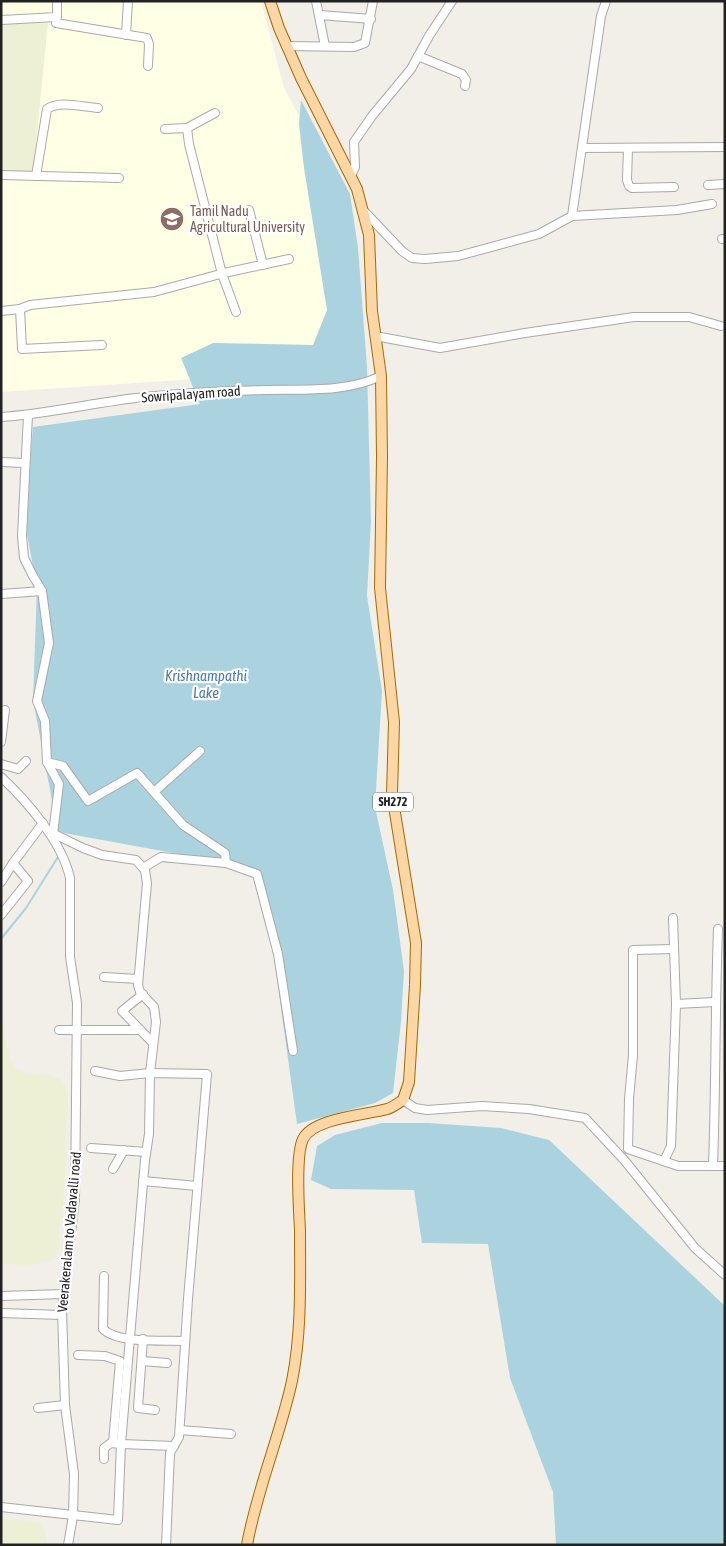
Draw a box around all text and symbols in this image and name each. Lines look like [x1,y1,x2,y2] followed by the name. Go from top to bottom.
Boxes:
[190,203,305,235] place label: Tamil Nadu Agricultural University
[159,206,185,232] school or university icon: Tamil Nadu Agricultural University
[141,383,241,405] street label: Sowripalayam road
[165,667,248,701] water label: Krishnampathi Lake
[373,792,413,812] road number: SH272
[54,1151,84,1313] street label: Veerakeralam to Vadavalli road

